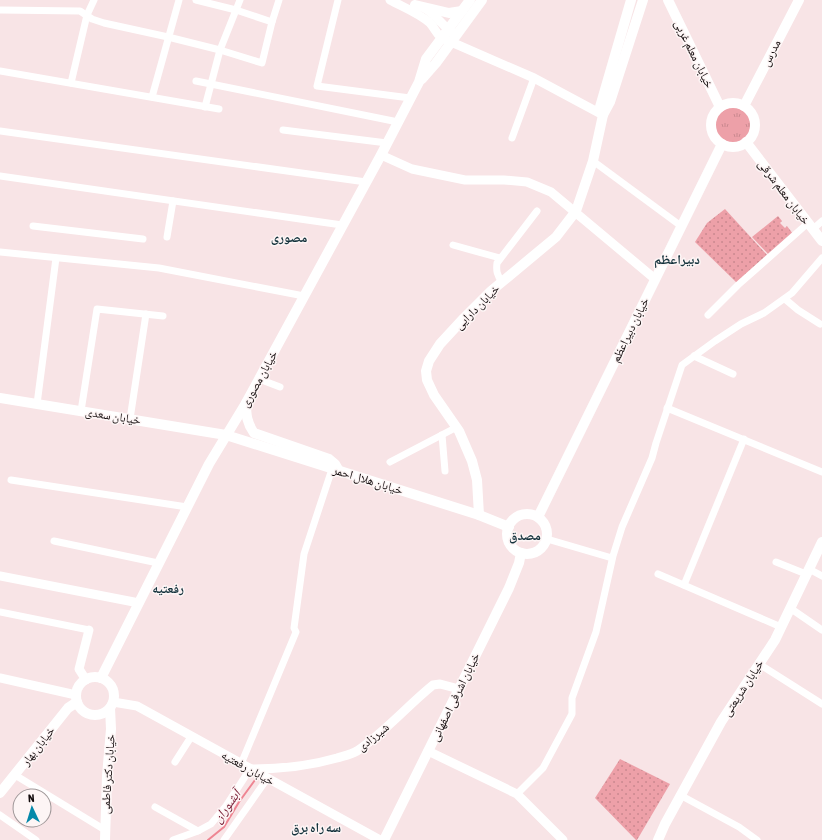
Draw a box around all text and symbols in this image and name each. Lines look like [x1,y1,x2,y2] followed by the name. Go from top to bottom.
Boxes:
[671,18,717,91] street label: خیابان معلم غربی
[758,37,784,69] street label: مدرس
[754,157,813,228] street label: خیابان معلم شرقی
[271,230,307,245] district label: مصوری
[654,252,700,269] district label: دبیراعظم
[452,281,503,333] street label: خیابان دارایی
[608,295,653,365] street label: خیابان دبیراعظم
[238,348,281,410] street label: خیابان مصوری
[84,405,142,428] street label: خیابان سعدی
[330,462,405,498] street label: خیابان هلال احمر
[509,528,541,544] district label: مصدق
[152,581,184,596] district label: رفعتیه
[428,650,483,744] street label: خیابان اشرفی اصفهانی
[720,657,767,719] street label: خیابان شریعتی
[354,720,392,754] street label: شیرزادی
[18,723,58,769] street label: خیابان بهار
[98,733,118,814] street label: خیابان دکتر فاطمی
[219,748,277,789] street label: خیابان رفعتیه
[209,784,246,826] water label: آبشوران
[12,788,52,828] north arrow
[28,792,35,804] text: N
[291,820,341,836] district label: سه راه برق

